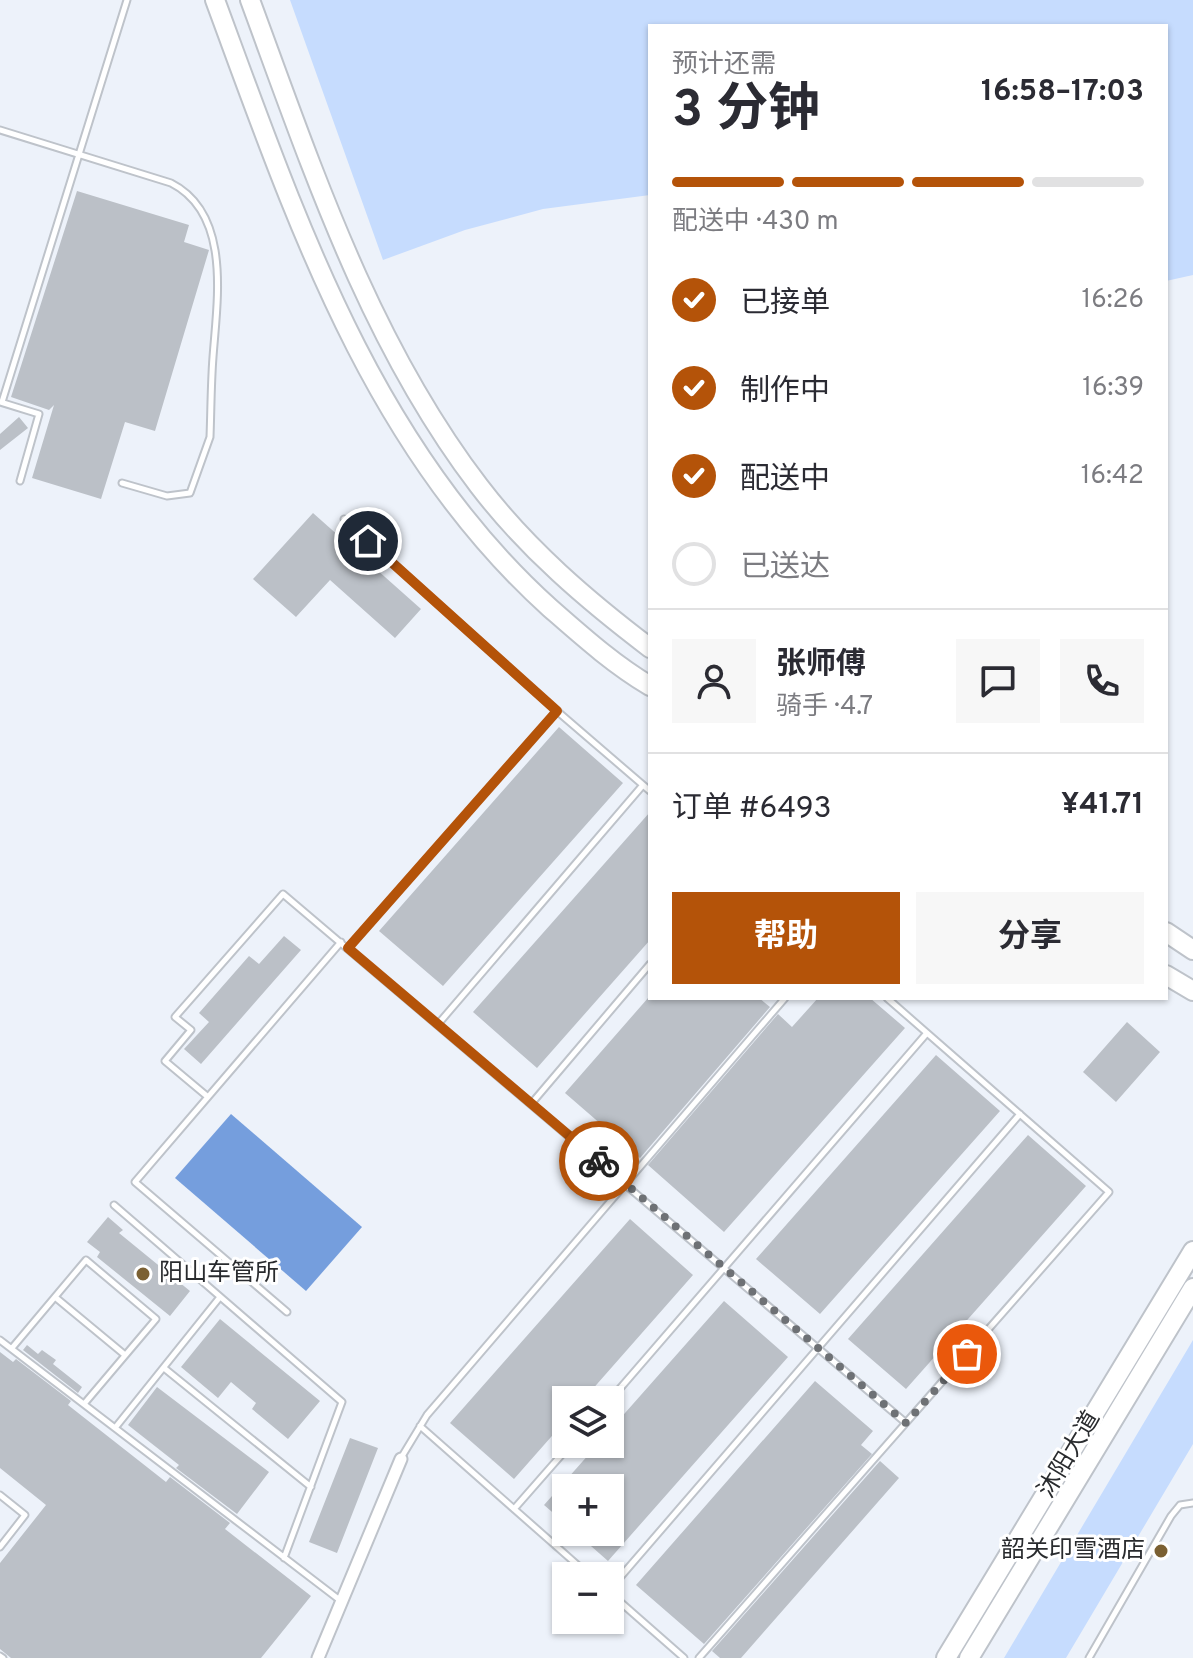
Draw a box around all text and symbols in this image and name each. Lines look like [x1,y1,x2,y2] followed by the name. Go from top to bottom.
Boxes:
[672,49,776,82] text: 预计还需
[981,74,1144,111] text: 16:58–17:03
[672,79,820,145] text: 3 分钟
[672,206,839,239] text: 配送中 · 430 m
[672,278,716,322] icon: check
[1081,284,1144,317] text: 16:26
[740,286,830,323] text: 已接单
[672,366,716,410] icon: check
[1082,372,1144,405] text: 16:39
[740,374,830,411] text: 制作中
[672,454,716,498] icon: check
[1081,460,1144,493] text: 16:42
[740,462,830,499] text: 配送中
[334,507,402,575] pin
[346,519,390,563] icon: home
[740,550,830,587] text: 已送达
[672,639,756,723] button: person
[956,639,1040,723] button: chat
[1060,639,1144,723] button: phone
[776,647,866,684] text: 张师傅
[776,691,873,724] text: 骑手 · 4.7
[1061,787,1144,824] text: ¥41.71
[672,791,832,828] text: 订单 #6493
[672,892,900,984] button: 帮助
[916,892,1144,984] button: 分享
[559,1121,639,1201] courier
[577,1139,621,1183] icon: bike
[159,1259,279,1289] place label: 阳山车管所
[134,1265,152,1283] marker: 阳山车管所
[933,1320,1001,1388] pin
[945,1332,989,1376] icon: bag
[552,1386,624,1634] map controls
[552,1386,624,1458] button: layers
[1032,1406,1108,1504] street label: 沐阳大道
[552,1474,624,1546] button: +
[1001,1536,1145,1566] place label: 韶关印雪酒店
[1152,1542,1170,1560] marker: 韶关印雪酒店
[552,1562,624,1634] button: −

